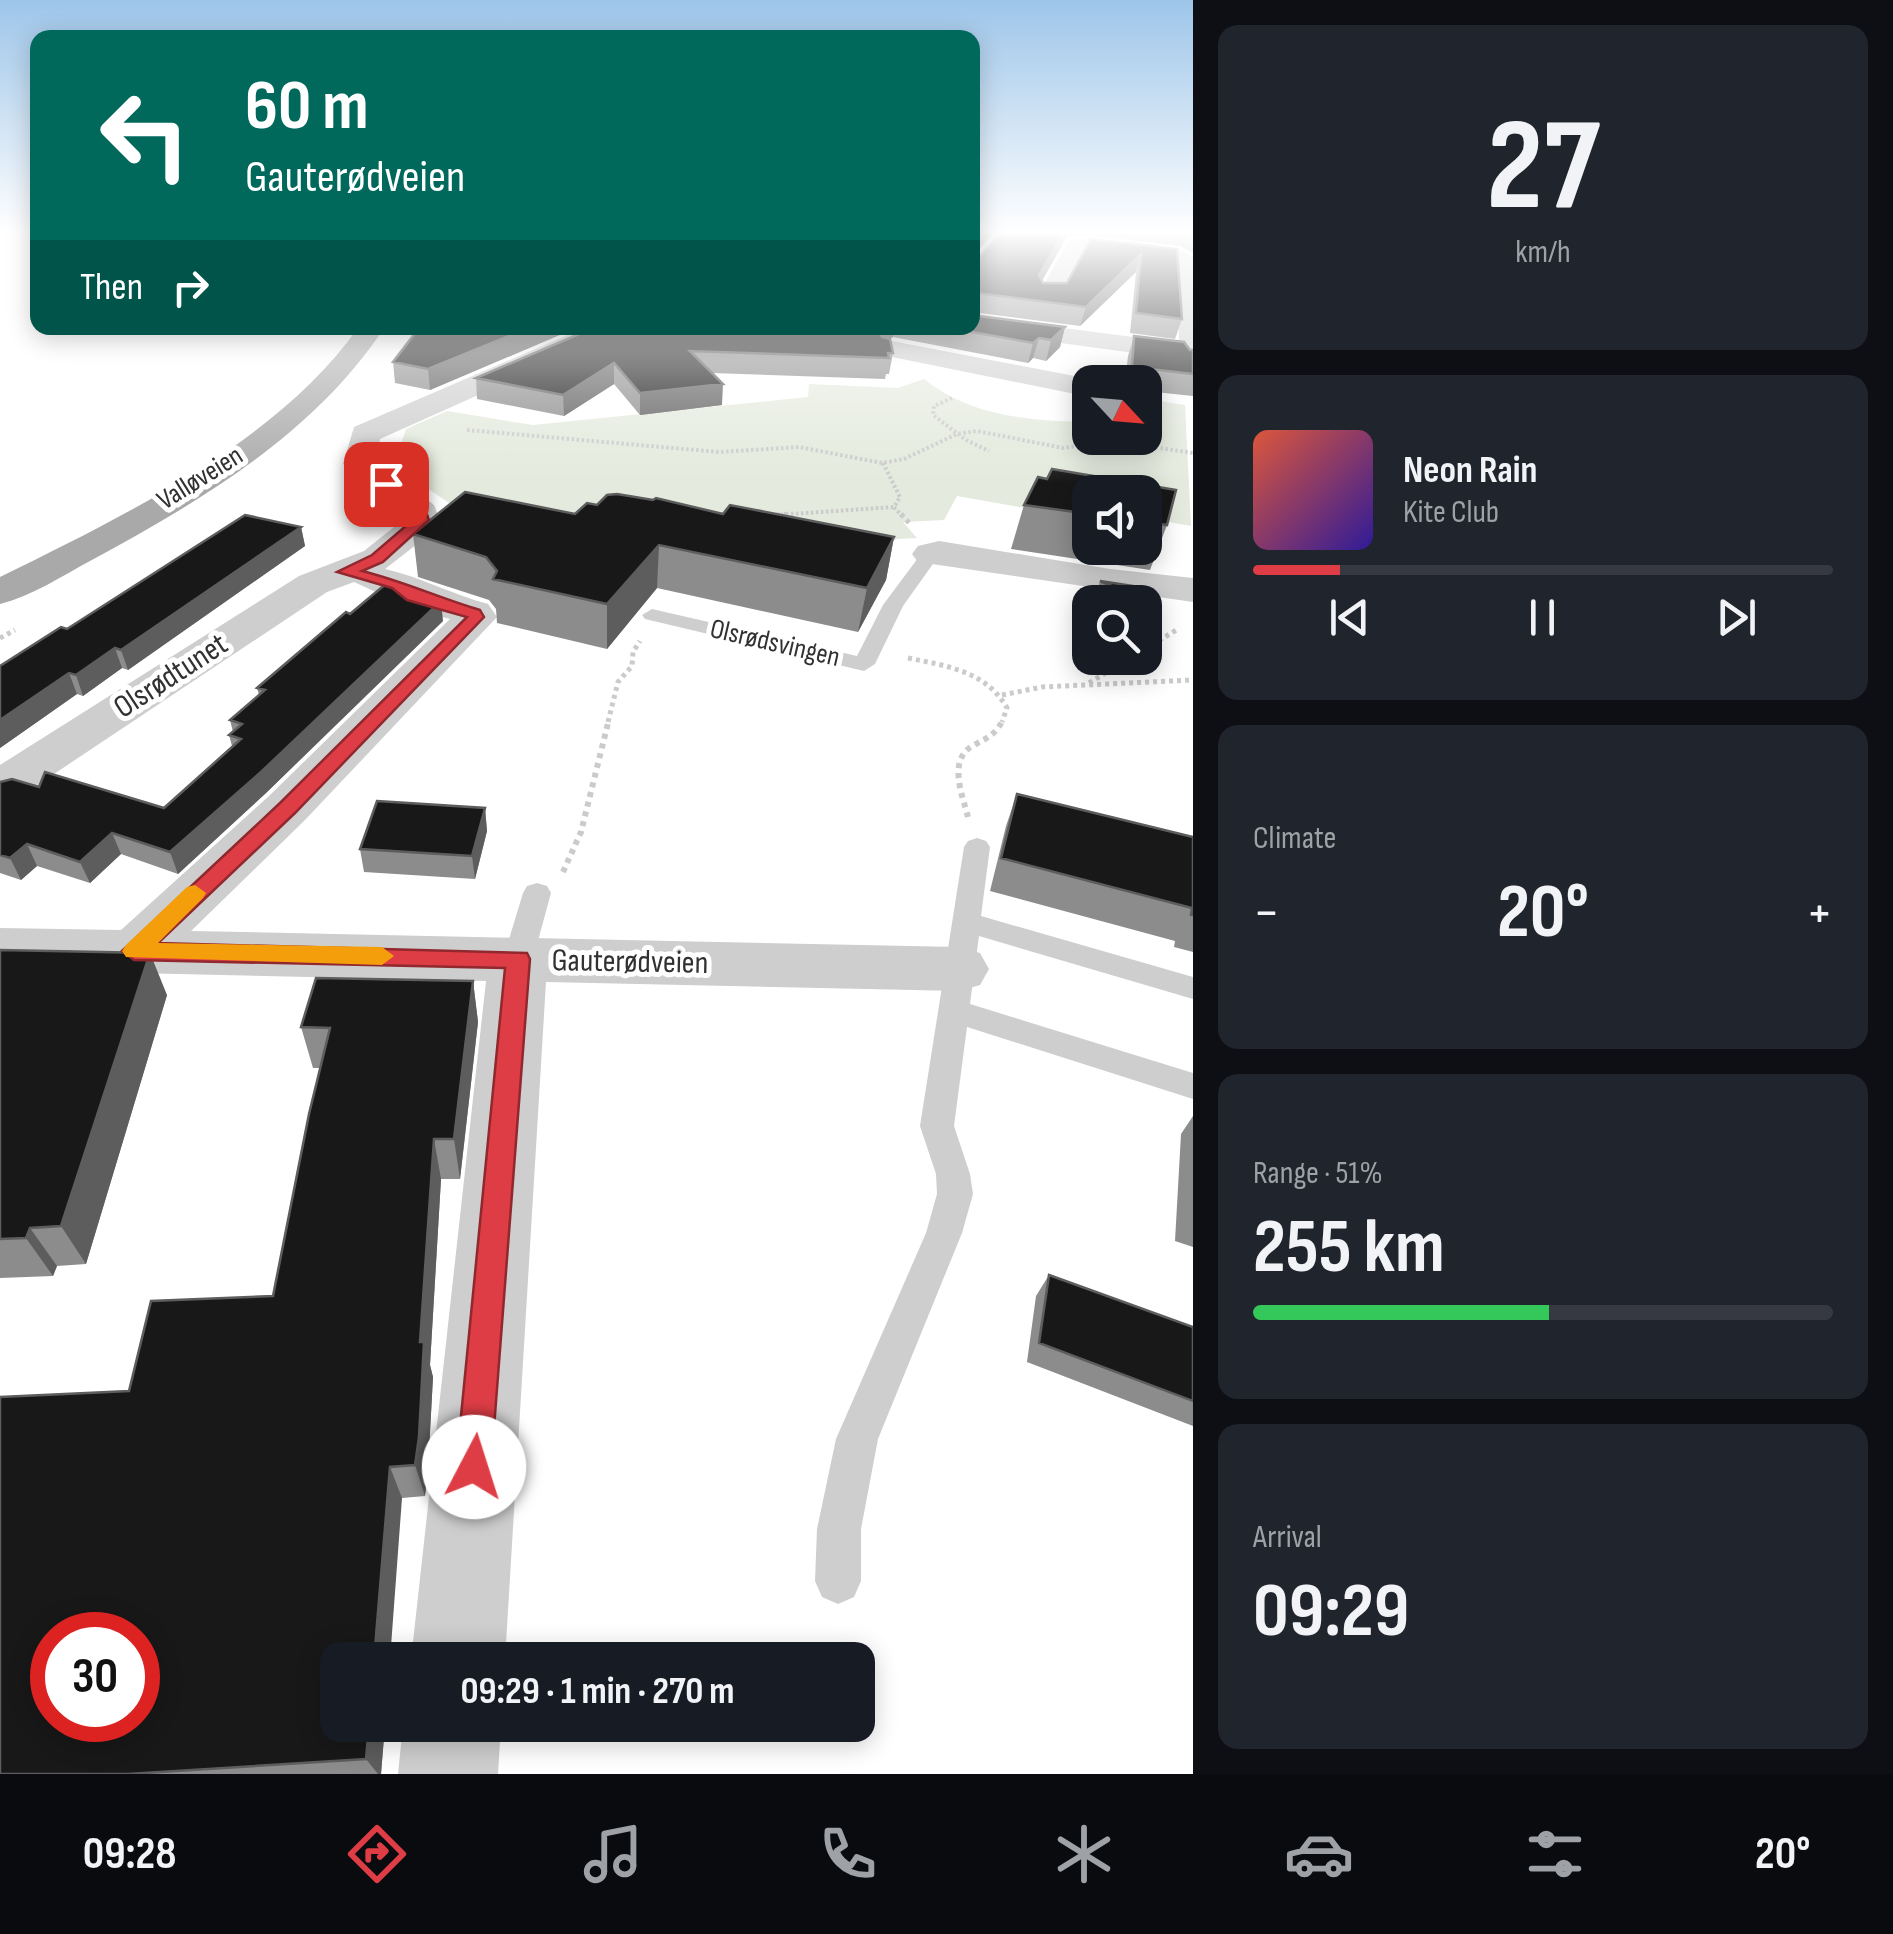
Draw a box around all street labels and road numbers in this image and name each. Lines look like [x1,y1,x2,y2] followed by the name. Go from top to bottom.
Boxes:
[151,439,249,517] street label: Valløveien
[707,612,843,674] street label: Olsrødsvingen
[107,625,235,727] street label: Olsrødtunet
[551,941,709,983] street label: Gauterødveien

